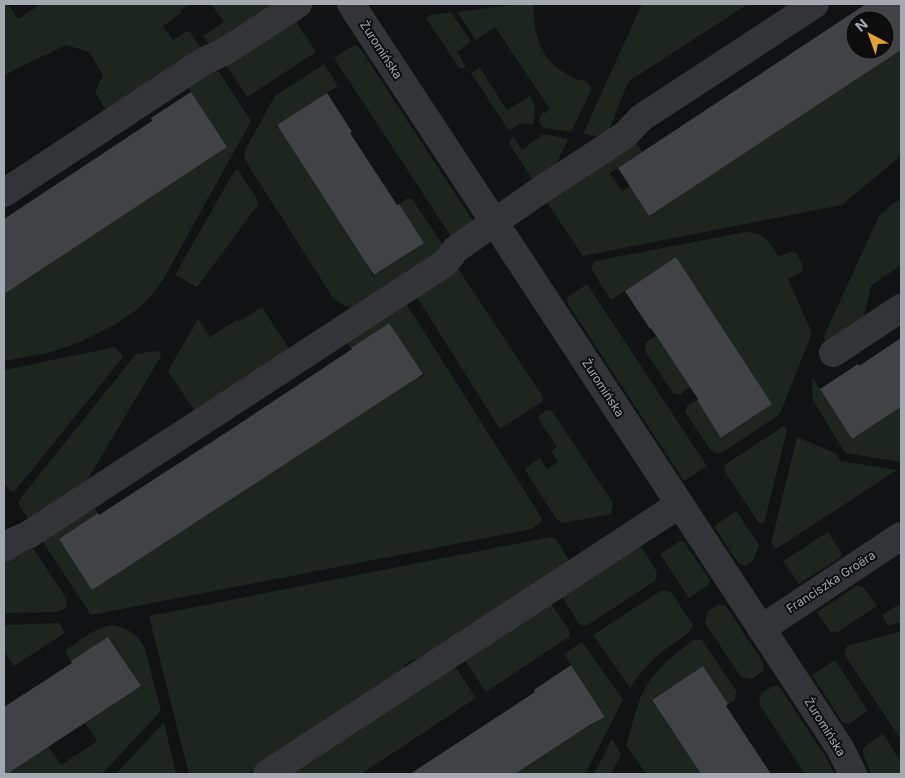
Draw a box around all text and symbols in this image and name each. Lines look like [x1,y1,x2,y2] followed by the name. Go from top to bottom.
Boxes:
[845,10,895,60] north arrow
[852,15,871,35] text: N
[357,18,406,82] street label: Żuromińska
[579,356,628,420] street label: Żuromińska
[783,547,878,616] street label: Franciszka Groëra
[801,695,849,759] street label: Żuromińska

